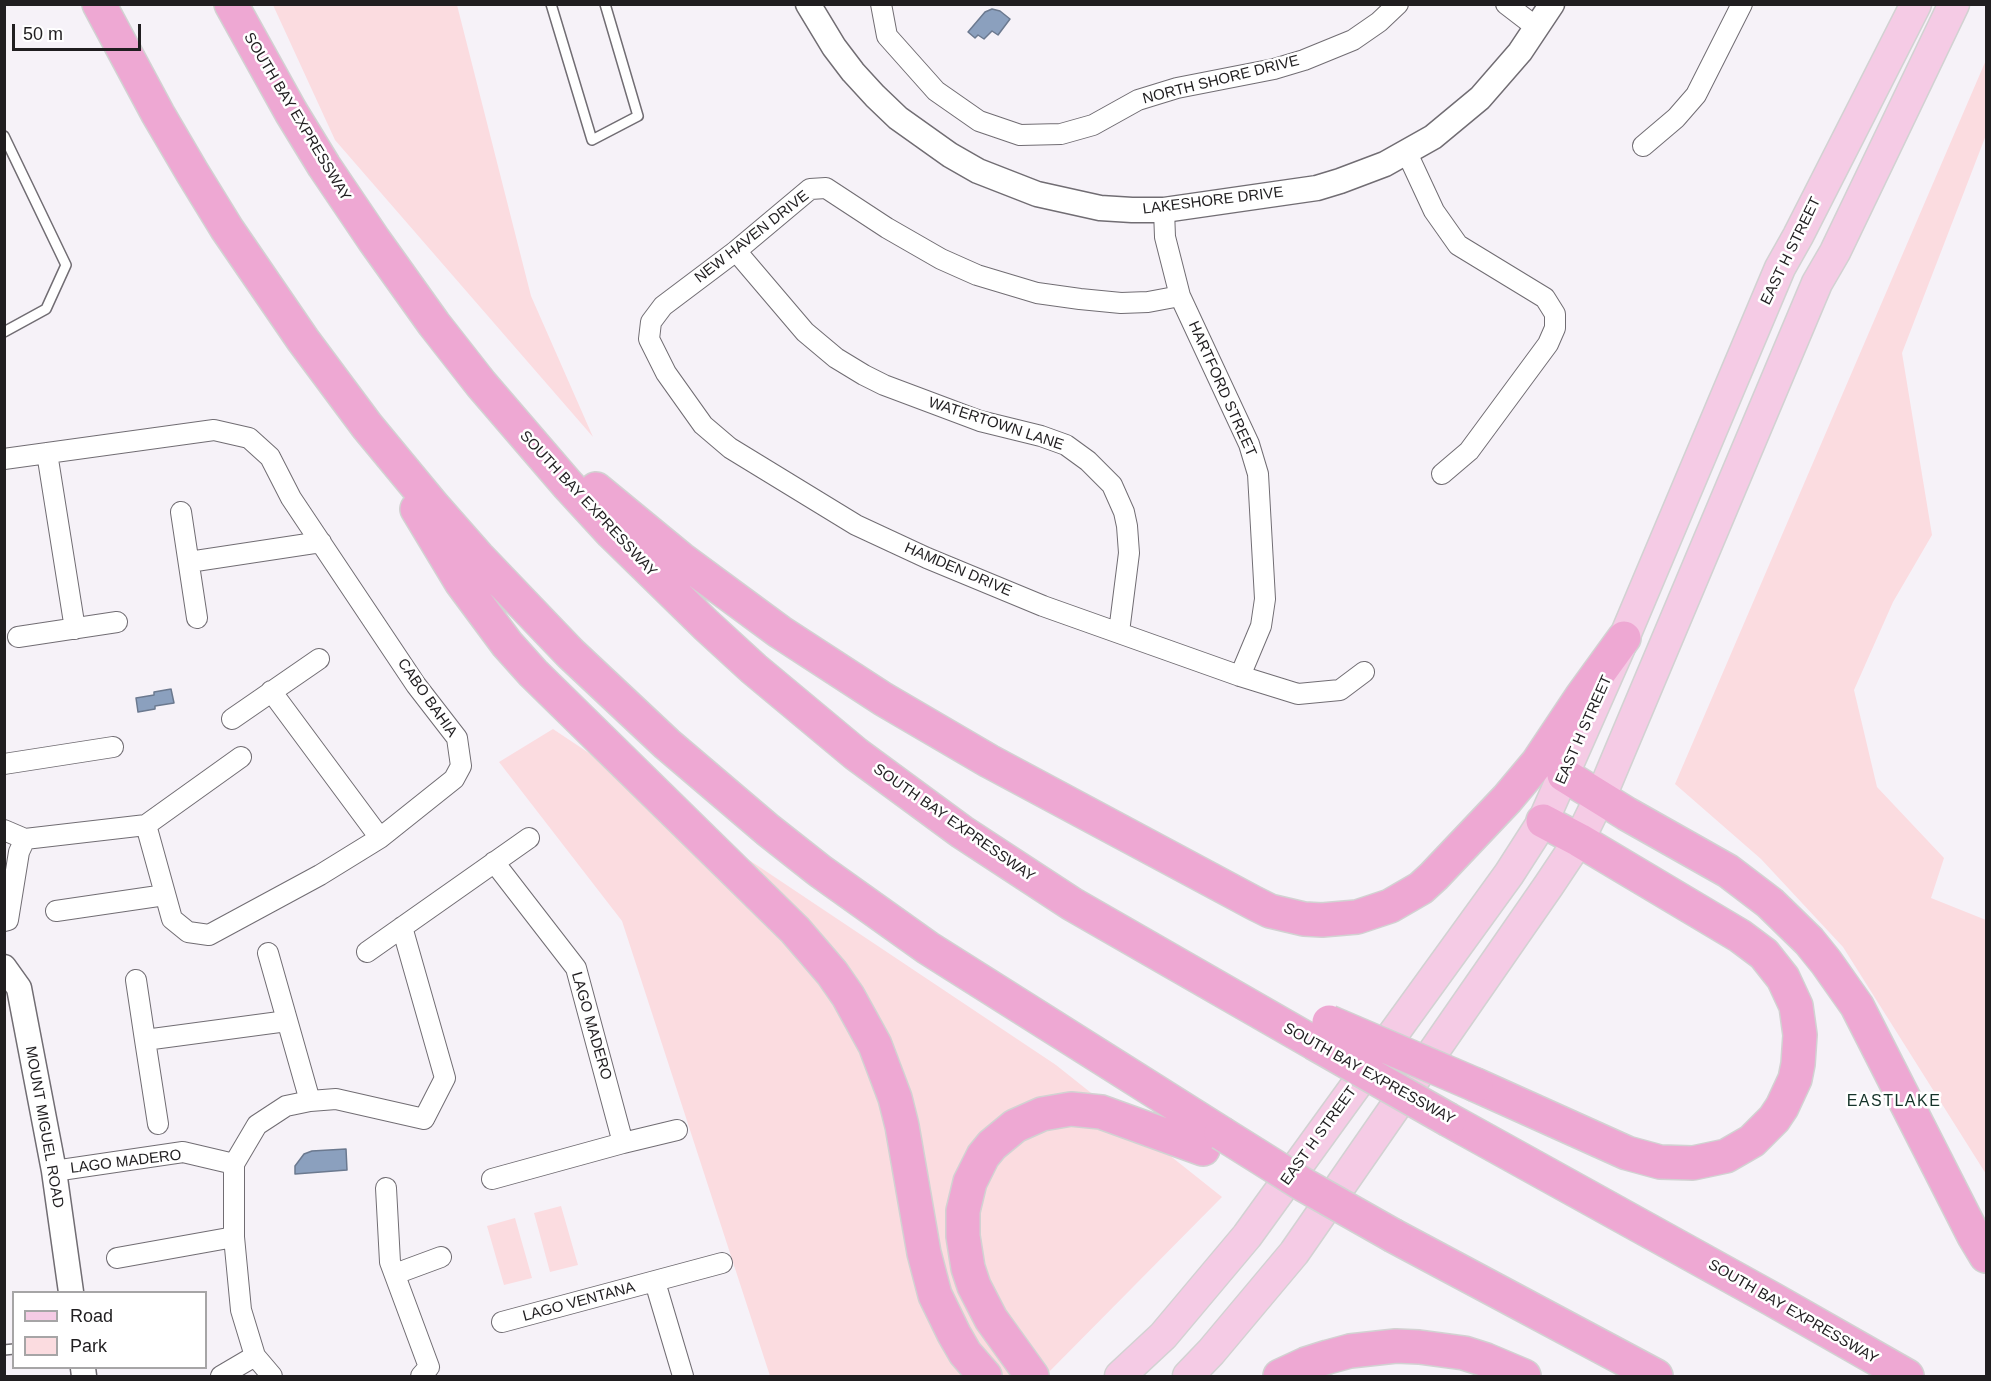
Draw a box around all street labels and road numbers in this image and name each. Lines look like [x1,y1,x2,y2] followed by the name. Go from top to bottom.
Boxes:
[240,30,354,204] street label: SOUTH BAY EXPRESSWAY
[1141,52,1301,108] street label: NORTH SHORE DRIVE
[1142,183,1284,219] street label: LAKESHORE DRIVE
[691,187,813,287] street label: NEW HAVEN DRIVE
[1757,194,1825,308] street label: EAST H STREET
[1184,318,1260,460] street label: HARTFORD STREET
[926,394,1066,454] street label: WATERTOWN LANE
[516,427,660,581] street label: SOUTH BAY EXPRESSWAY
[902,539,1014,601] street label: HAMDEN DRIVE
[393,655,461,741] street label: CABO BAHIA
[1552,673,1616,787] street label: EAST H STREET
[870,760,1038,886] street label: SOUTH BAY EXPRESSWAY
[567,970,615,1082] street label: LAGO MADERO
[1280,1019,1458,1129] street label: SOUTH BAY EXPRESSWAY
[21,1045,67,1209] street label: MOUNT MIGUEL ROAD
[1277,1083,1361,1189] street label: EAST H STREET
[69,1146,183,1178] street label: LAGO MADERO
[1705,1256,1881,1368] street label: SOUTH BAY EXPRESSWAY
[521,1278,637,1326] street label: LAGO VENTANA

